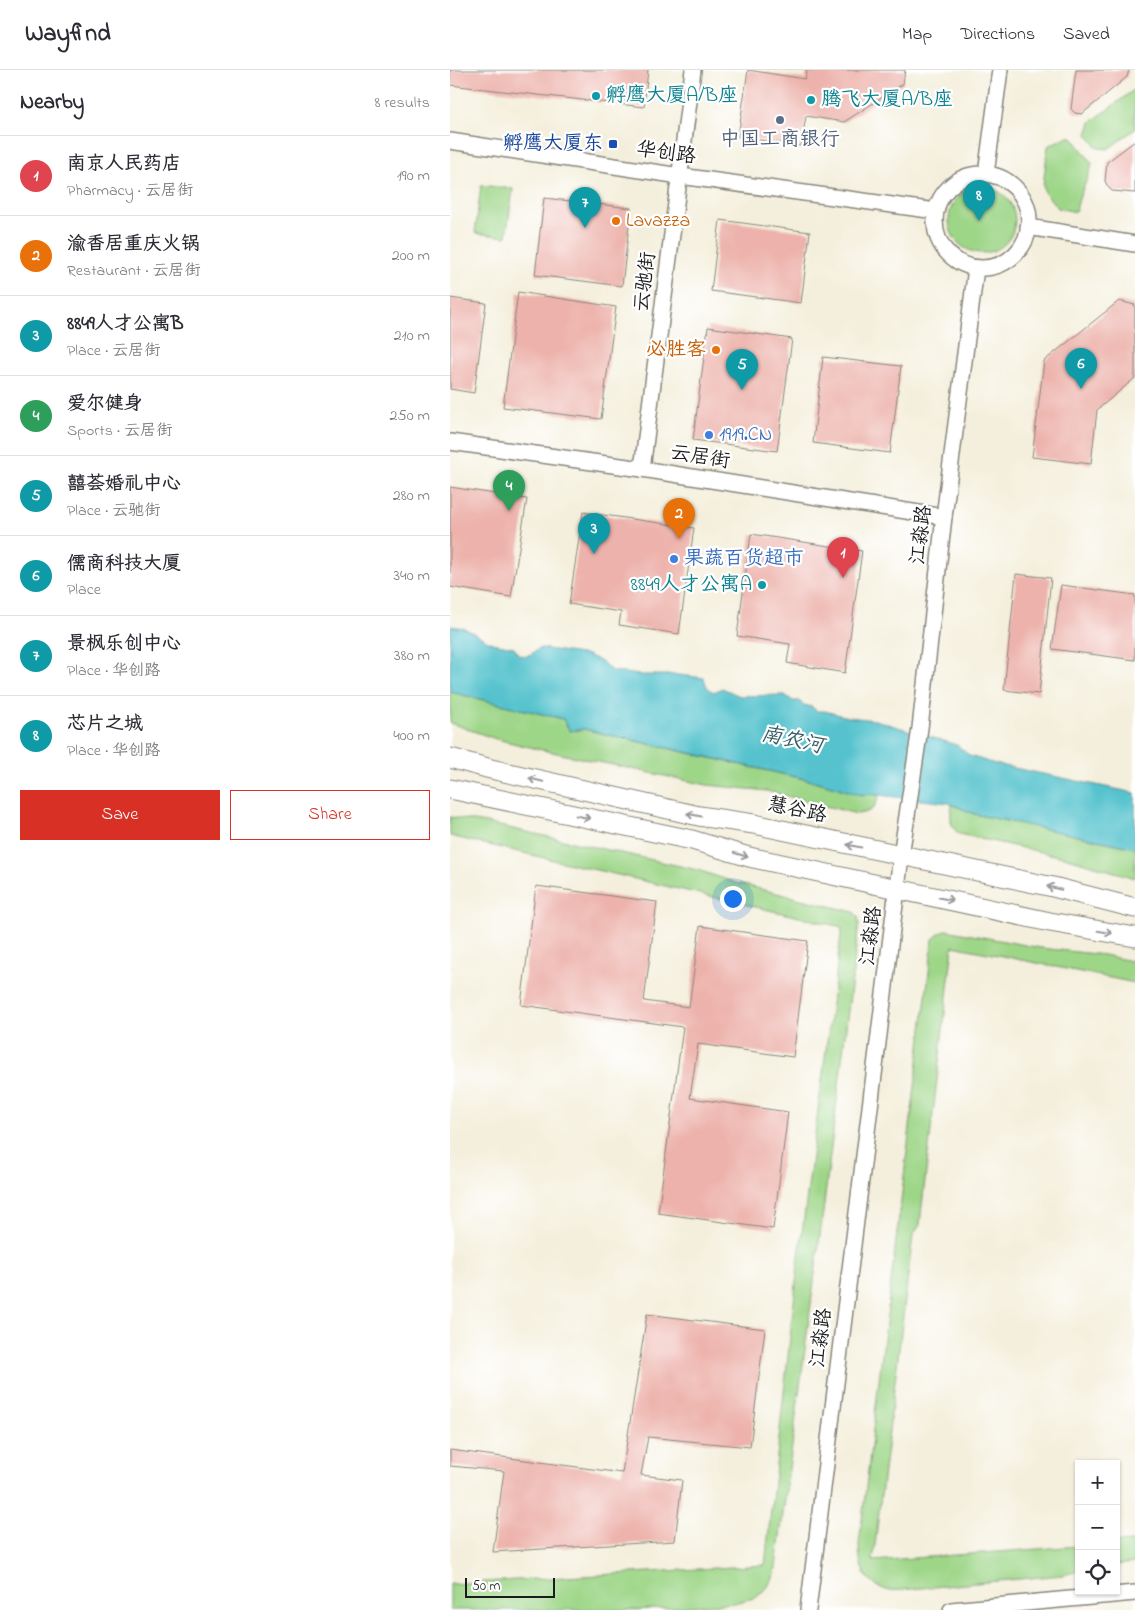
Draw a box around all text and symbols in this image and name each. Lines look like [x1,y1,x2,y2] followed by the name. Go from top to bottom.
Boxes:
[25,17,111,52] text: Wayfind
[902,22,932,48] text: Map
[960,22,1035,48] text: Directions
[1063,22,1110,48] text: Saved
[606,82,738,111] place label: 孵鹰大厦A/B座
[821,86,953,115] place label: 腾飞大厦A/B座
[20,88,84,118] text: Nearby
[590,90,602,102] marker: 孵鹰大厦A/B座
[374,91,430,115] text: 8 results
[805,94,817,106] marker: 腾飞大厦A/B座
[774,114,786,126] marker: 中国工商银行
[720,126,840,155] place label: 中国工商银行
[503,130,603,159] place label: 孵鹰大厦东
[634,135,699,173] street label: 华创路
[607,138,619,150] marker: 孵鹰大厦东
[67,151,181,178] text: 南京人民药店
[33,164,39,188] text: 1
[397,164,430,188] text: 190 m
[67,179,193,203] text: Pharmacy · 云居街
[963,180,995,221] pin: 8
[569,187,601,228] pin: 7
[626,207,690,236] place label: Lavazza
[610,215,622,227] marker: Lavazza
[67,231,200,258] text: 渝香居重庆火锅
[32,244,40,268] text: 2
[392,244,430,268] text: 200 m
[628,250,664,314] street label: 云驰街
[67,259,201,283] text: Restaurant · 云居街
[67,311,184,338] text: 8849人才公寓B
[33,324,39,348] text: 3
[394,324,430,348] text: 210 m
[646,336,706,365] place label: 必胜客
[67,339,160,363] text: Place · 云居街
[710,344,722,356] marker: 必胜客
[1065,348,1097,389] pin: 6
[726,349,758,390] pin: 5
[67,391,143,418] text: 爱尔健身
[33,404,39,428] text: 4
[390,404,430,428] text: 250 m
[67,419,172,443] text: Sports · 云居街
[719,421,772,450] place label: 1919.CN
[703,429,715,441] marker: 1919.CN
[668,439,732,477] street label: 云居街
[493,470,525,511] pin: 4
[67,471,181,498] text: 囍荟婚礼中心
[31,484,41,508] text: 5
[393,484,430,508] text: 280 m
[663,498,695,539] pin: 2
[67,499,160,523] text: Place · 云驰街
[904,502,940,567] street label: 江淼路
[578,513,610,554] pin: 3
[827,537,859,578] pin: 1
[684,545,804,574] place label: 果蔬百货超市
[67,551,181,578] text: 儒商科技大厦
[668,553,680,565] marker: 果蔬百货超市
[32,564,40,588] text: 6
[393,564,430,588] text: 340 m
[630,571,752,600] place label: 8849人才公寓A
[67,578,101,602] text: Place
[756,579,768,591] marker: 8849人才公寓A
[67,631,181,658] text: 景枫乐创中心
[33,644,39,668] text: 7
[394,644,430,668] text: 380 m
[67,659,160,683] text: Place · 华创路
[67,711,143,738] text: 芯片之城
[758,720,829,763] water label: 南农河
[33,724,39,748] text: 8
[393,724,430,748] text: 400 m
[67,739,160,763] text: Place · 华创路
[528,774,544,784] one-way arrow
[20,790,220,840] button: Save
[230,790,430,840] button: Share
[765,791,830,832] street label: 慧谷路
[687,810,703,819] one-way arrow
[575,812,591,822] one-way arrow
[846,841,862,850] one-way arrow
[733,850,749,860] one-way arrow
[1046,883,1062,892] one-way arrow
[720,886,746,912] your location
[937,895,953,904] one-way arrow
[854,903,890,968] street label: 江淼路
[1096,927,1112,937] one-way arrow
[804,1305,840,1370] street label: 江淼路
[1075,1460,1120,1595] map controls
[1075,1460,1120,1505] button: +
[1075,1505,1120,1550] button: −
[1075,1550,1120,1595] button: locate
[465,1575,555,1598] scale bar
[472,1576,500,1597] text: 50 m

